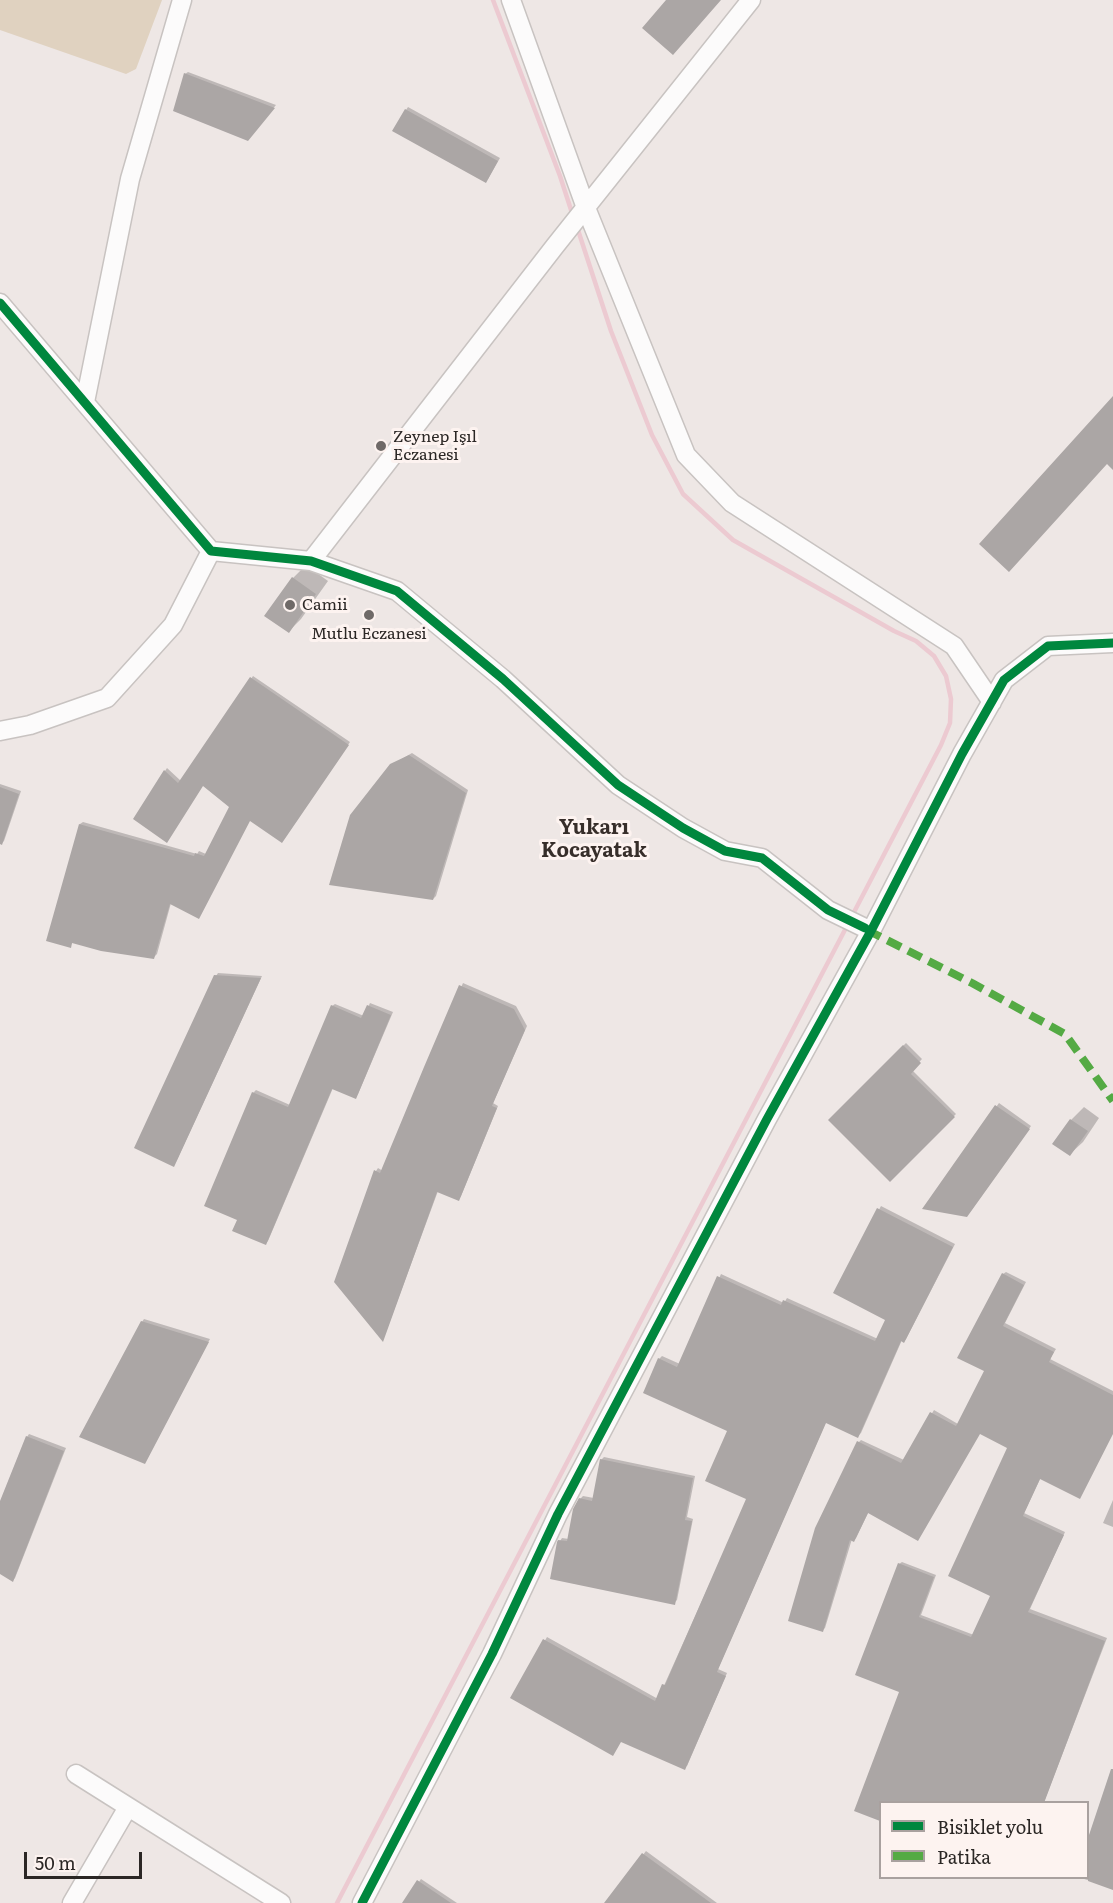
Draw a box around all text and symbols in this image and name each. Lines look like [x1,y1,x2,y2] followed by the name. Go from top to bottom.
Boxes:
[393,427,477,465] place label: Zeynep Işıl Eczanesi
[374,439,388,453] marker: Zeynep Işıl Eczanesi
[302,595,348,615] place label: Camii
[283,598,297,612] marker: Camii
[362,608,376,622] marker: Mutlu Eczanesi
[311,624,427,644] place label: Mutlu Eczanesi
[541,816,647,863] district label: Yukarı Kocayatak
[879,1801,1089,1879] legend
[937,1813,1043,1840] text: Bisiklet yolu
[27,1840,146,1878] scale bar
[937,1843,991,1870] text: Patika
[35,1849,76,1876] text: 50 m

